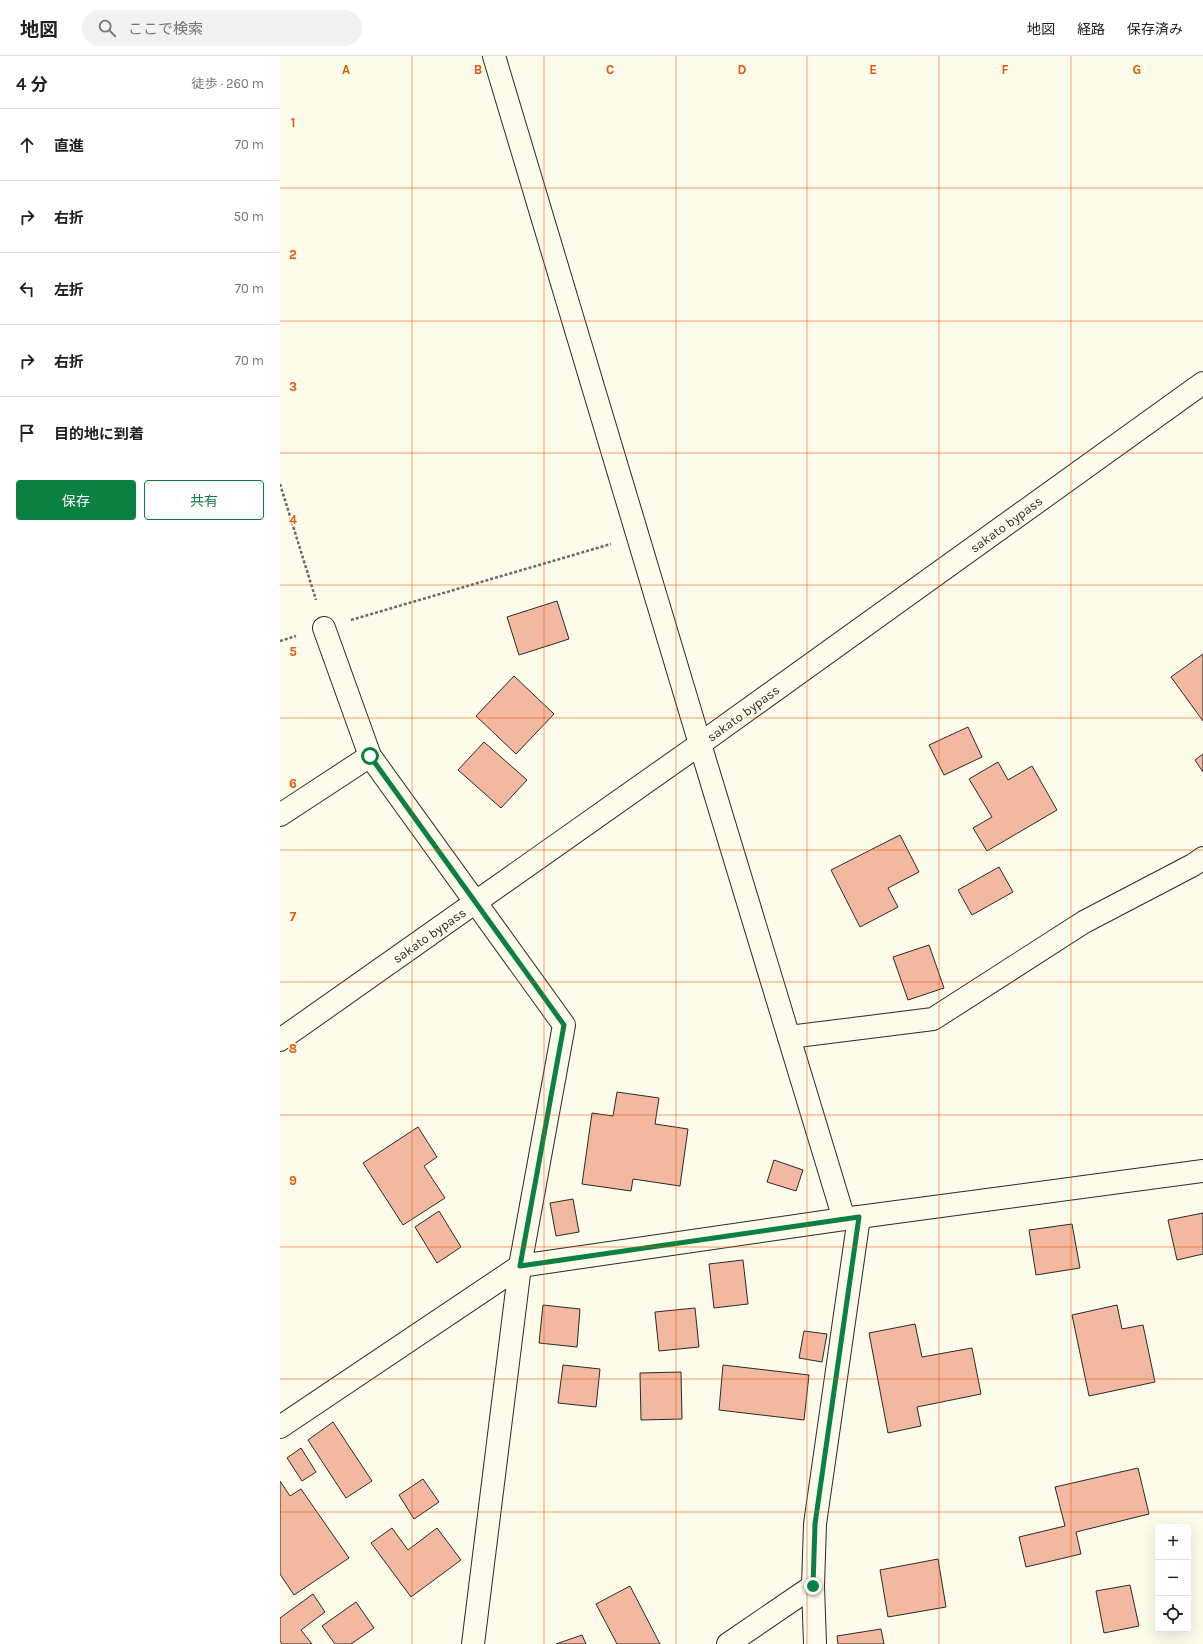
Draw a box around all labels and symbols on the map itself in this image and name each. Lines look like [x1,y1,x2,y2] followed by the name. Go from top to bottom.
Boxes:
[342,62,350,77] text: A
[474,62,482,77] text: B
[606,62,614,77] text: C
[738,62,747,77] text: D
[869,62,877,77] text: E
[1001,62,1009,77] text: F
[1133,62,1141,77] text: G
[291,115,295,130] text: 1
[289,247,297,262] text: 2
[289,379,297,394] text: 3
[967,493,1046,556] street label: sakato bypass
[289,512,297,527] text: 4
[289,644,297,659] text: 5
[704,682,783,745] street label: sakato bypass
[361,747,379,765] route start
[289,776,297,791] text: 6
[390,905,469,966] street label: sakato bypass
[290,909,297,924] text: 7
[289,1041,297,1056] text: 8
[289,1173,297,1188] text: 9
[804,1577,822,1595] route end

